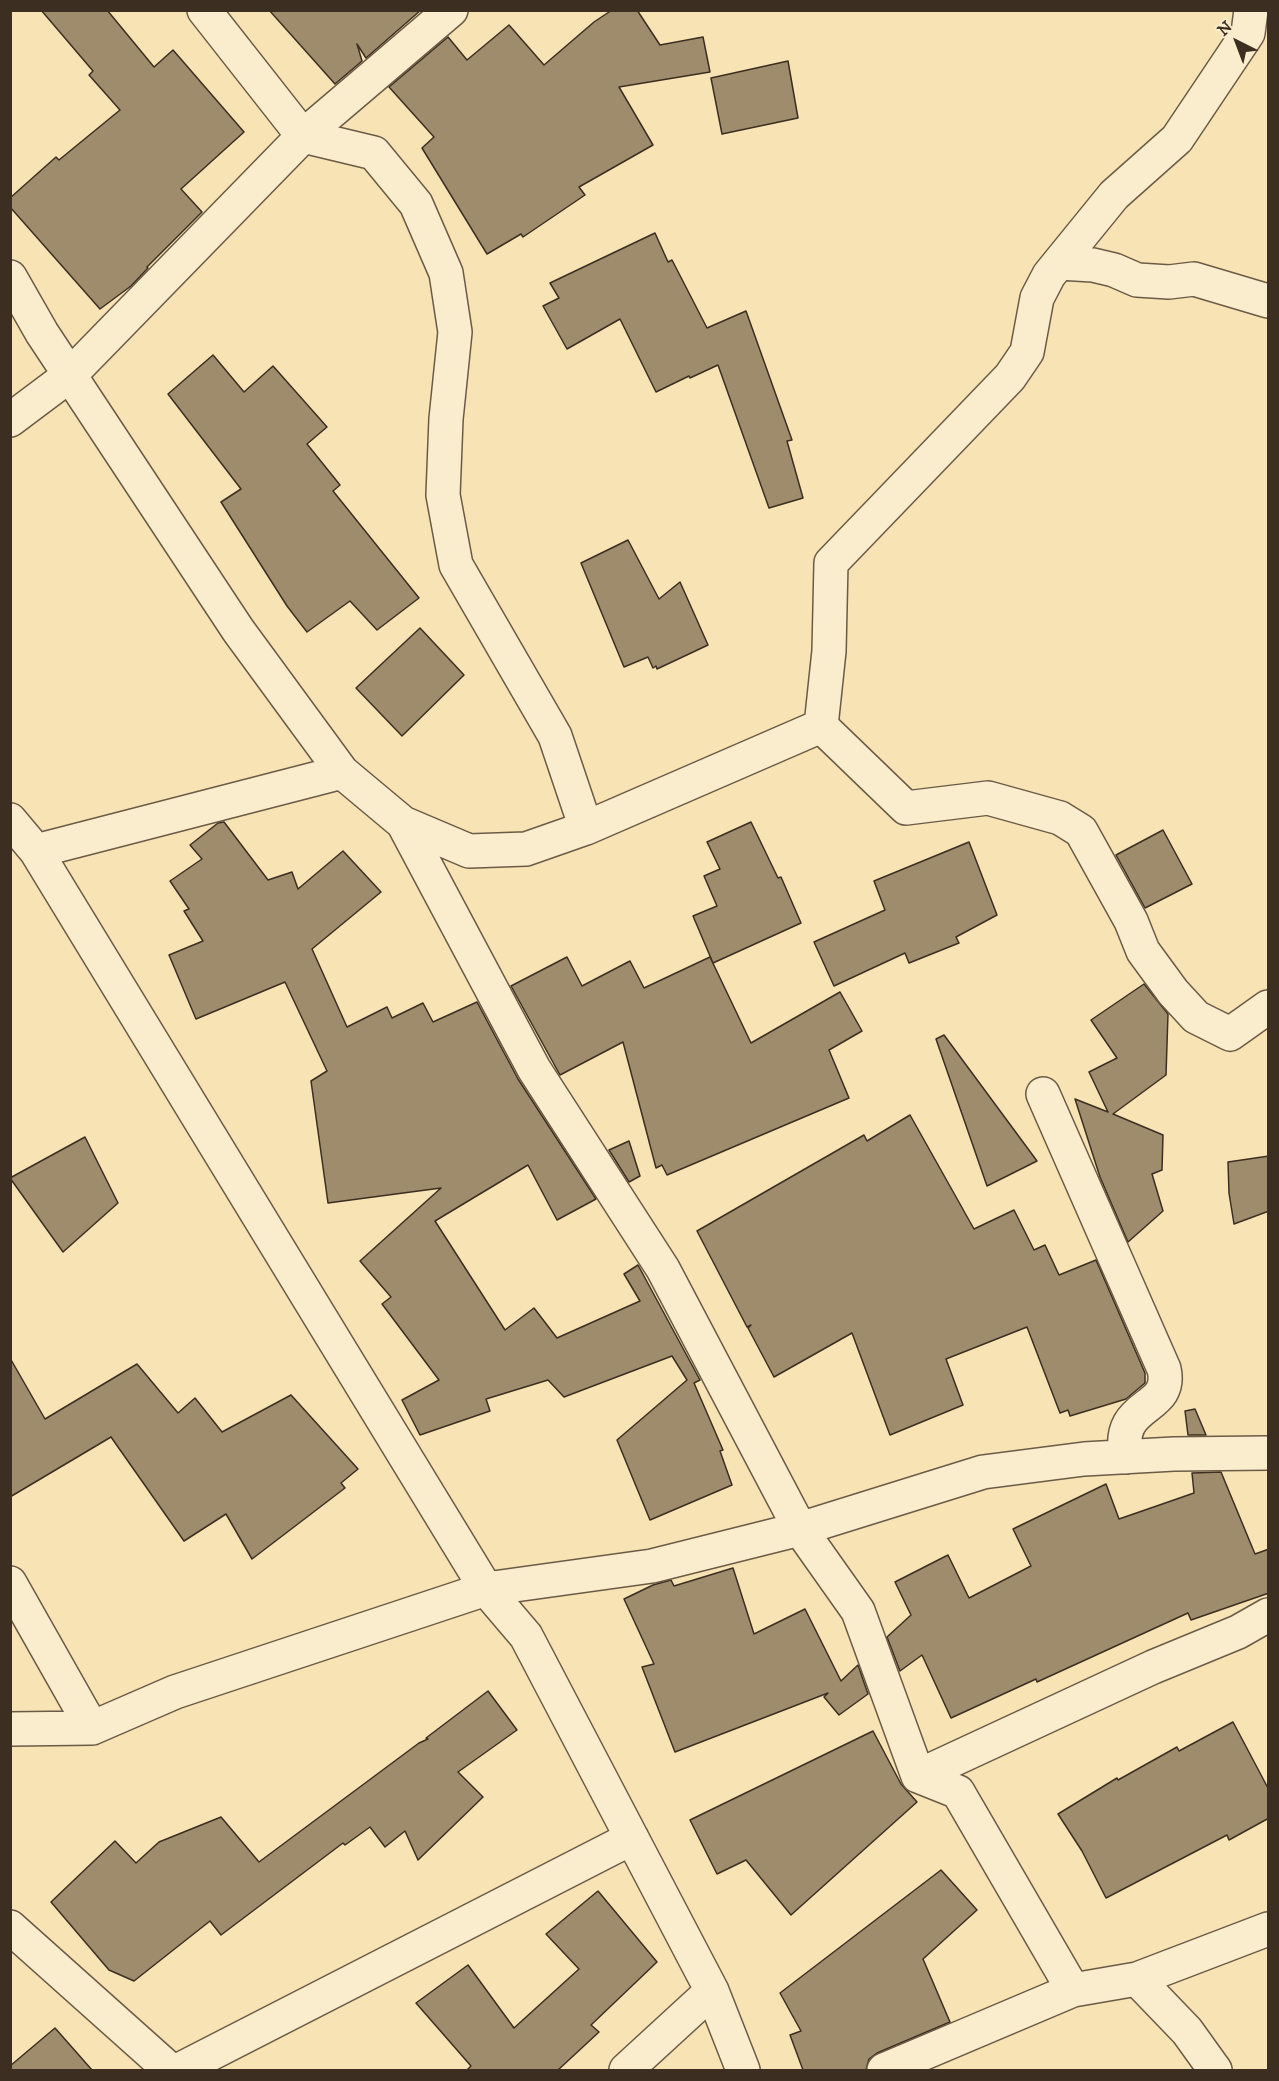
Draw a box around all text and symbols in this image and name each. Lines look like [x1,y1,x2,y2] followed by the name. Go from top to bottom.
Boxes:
[1207,12,1267,72] north arrow
[1213,17,1237,40] text: N

